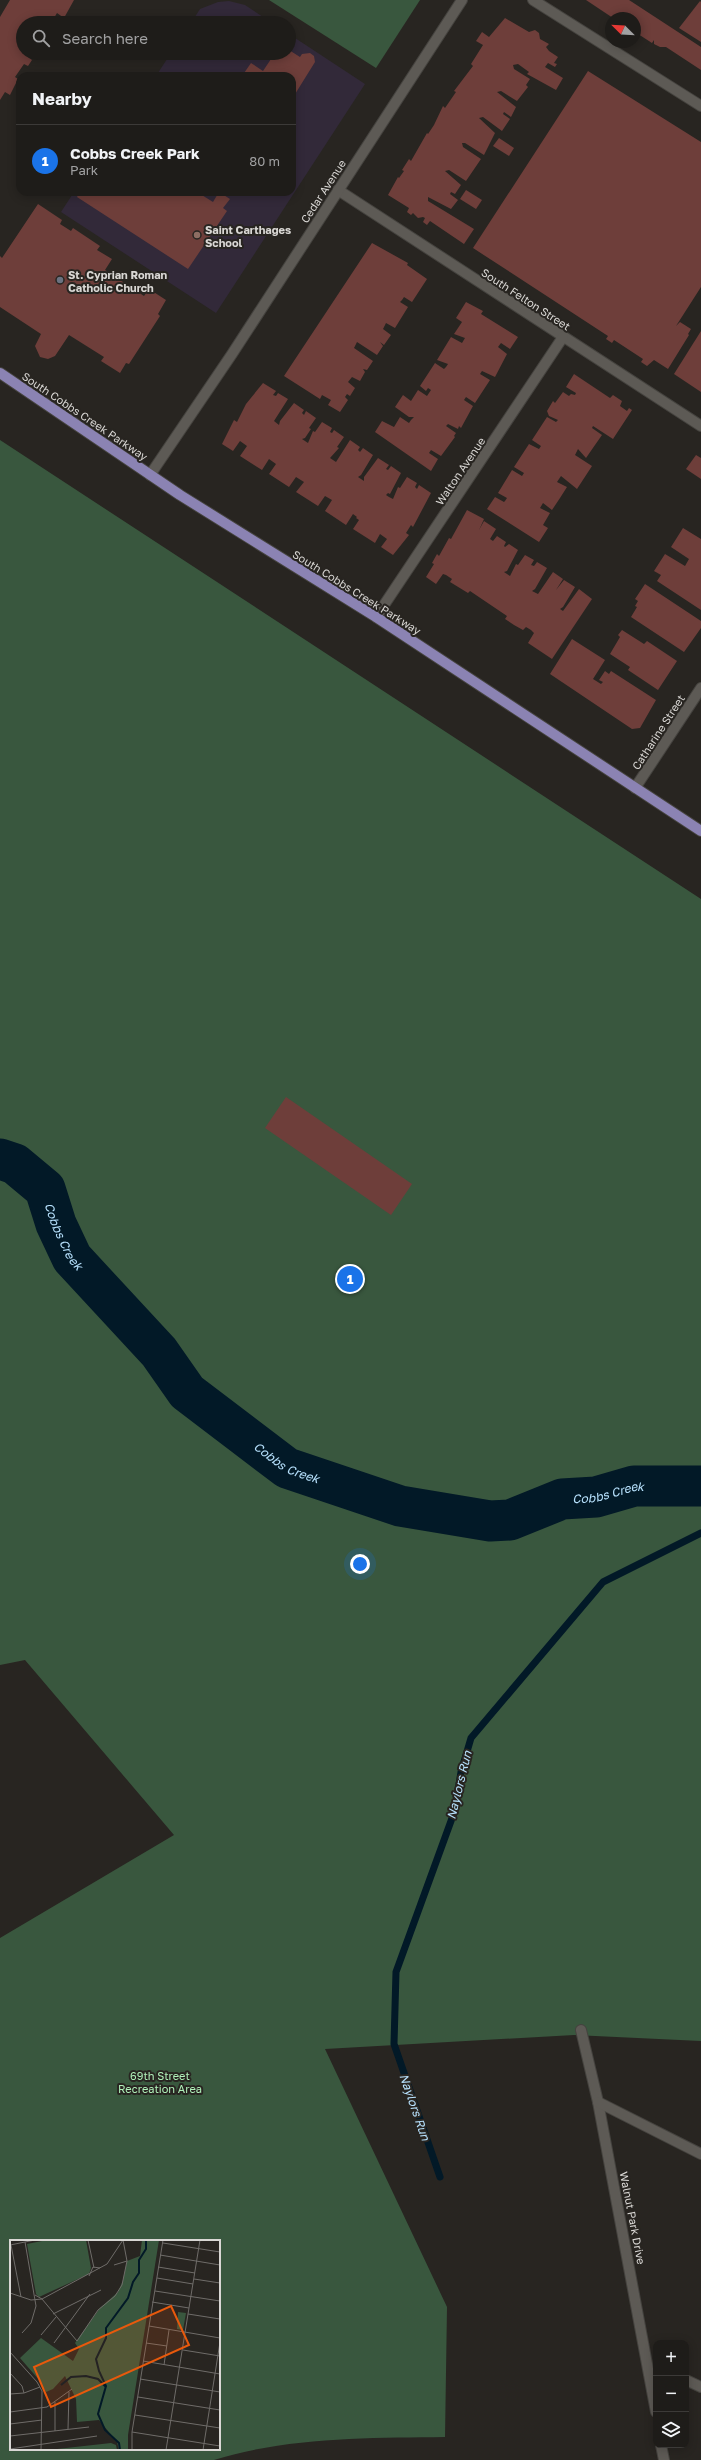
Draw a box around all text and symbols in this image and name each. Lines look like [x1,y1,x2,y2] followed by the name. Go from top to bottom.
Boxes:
[605,12,641,48] north arrow
[16,16,296,60] search box
[30,27,52,49] icon: search
[62,29,148,47] text: Search here
[32,88,92,109] text: Nearby
[70,144,200,162] text: Cobbs Creek Park
[42,153,48,169] text: 1
[249,153,280,169] text: 80 m
[298,157,348,225] street label: Cedar Avenue
[70,162,98,178] text: Park
[205,223,291,249] place label: Saint Carthages School
[192,230,202,240] marker: Saint Carthages School
[479,265,573,333] street label: South Felton Street
[68,268,168,294] place label: St. Cyprian Roman Catholic Church
[55,275,65,285] marker: St. Cyprian Roman Catholic Church
[20,369,150,463] street label: South Cobbs Creek Parkway
[433,435,487,507] street label: Walton Avenue
[291,547,423,637] street label: South Cobbs Creek Parkway
[629,692,687,772] street label: Catharine Street
[42,1201,87,1274] water label: Cobbs Creek
[337,1264,363,1294] pin: 1
[251,1438,323,1486] water label: Cobbs Creek
[572,1478,645,1506] water label: Cobbs Creek
[350,1554,370,1574] your location
[443,1749,475,1821] water label: Naylors Run
[118,2069,202,2095] park label: 69th Street Recreation Area
[397,2072,434,2143] water label: Naylors Run
[618,2171,648,2265] street label: Walnut Park Drive
[10,2240,220,2450] inset map
[653,2340,689,2448] map controls
[653,2340,689,2376] button: +
[653,2376,689,2412] button: −
[653,2412,689,2448] button: layers

